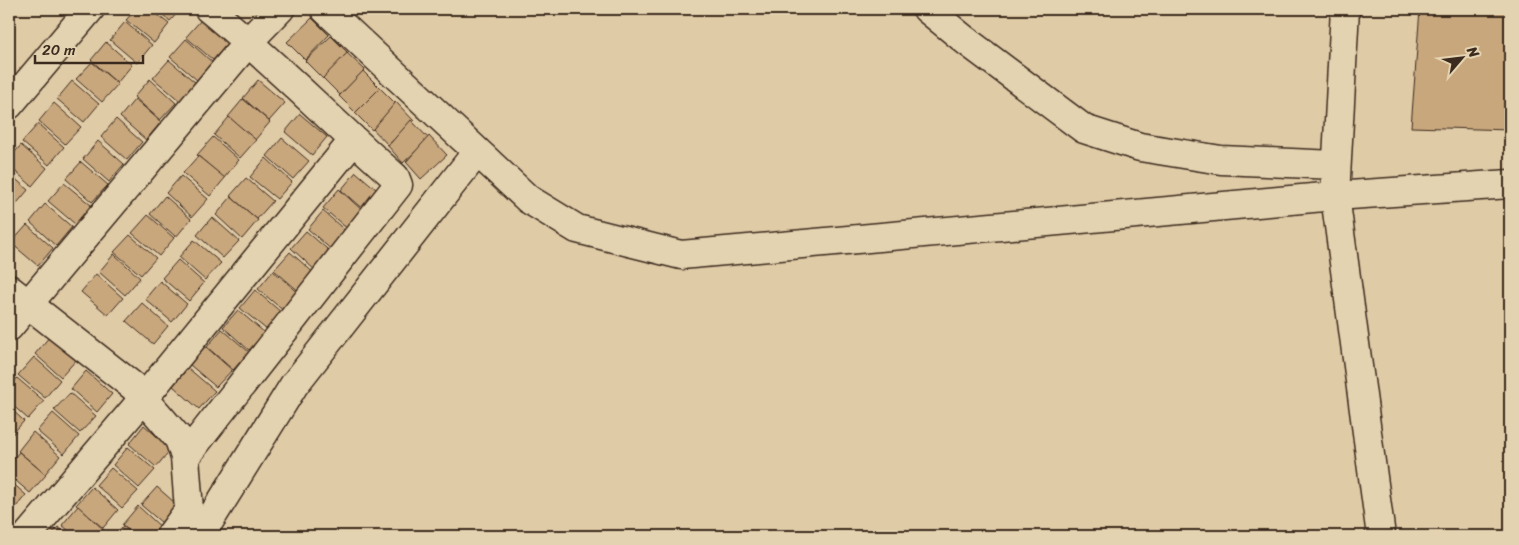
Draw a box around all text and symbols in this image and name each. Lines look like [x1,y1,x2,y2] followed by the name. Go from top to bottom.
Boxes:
[35,32,142,64] scale bar
[1436,32,1486,82] north arrow
[42,37,76,63] text: 20 m
[1459,41,1486,63] text: N

